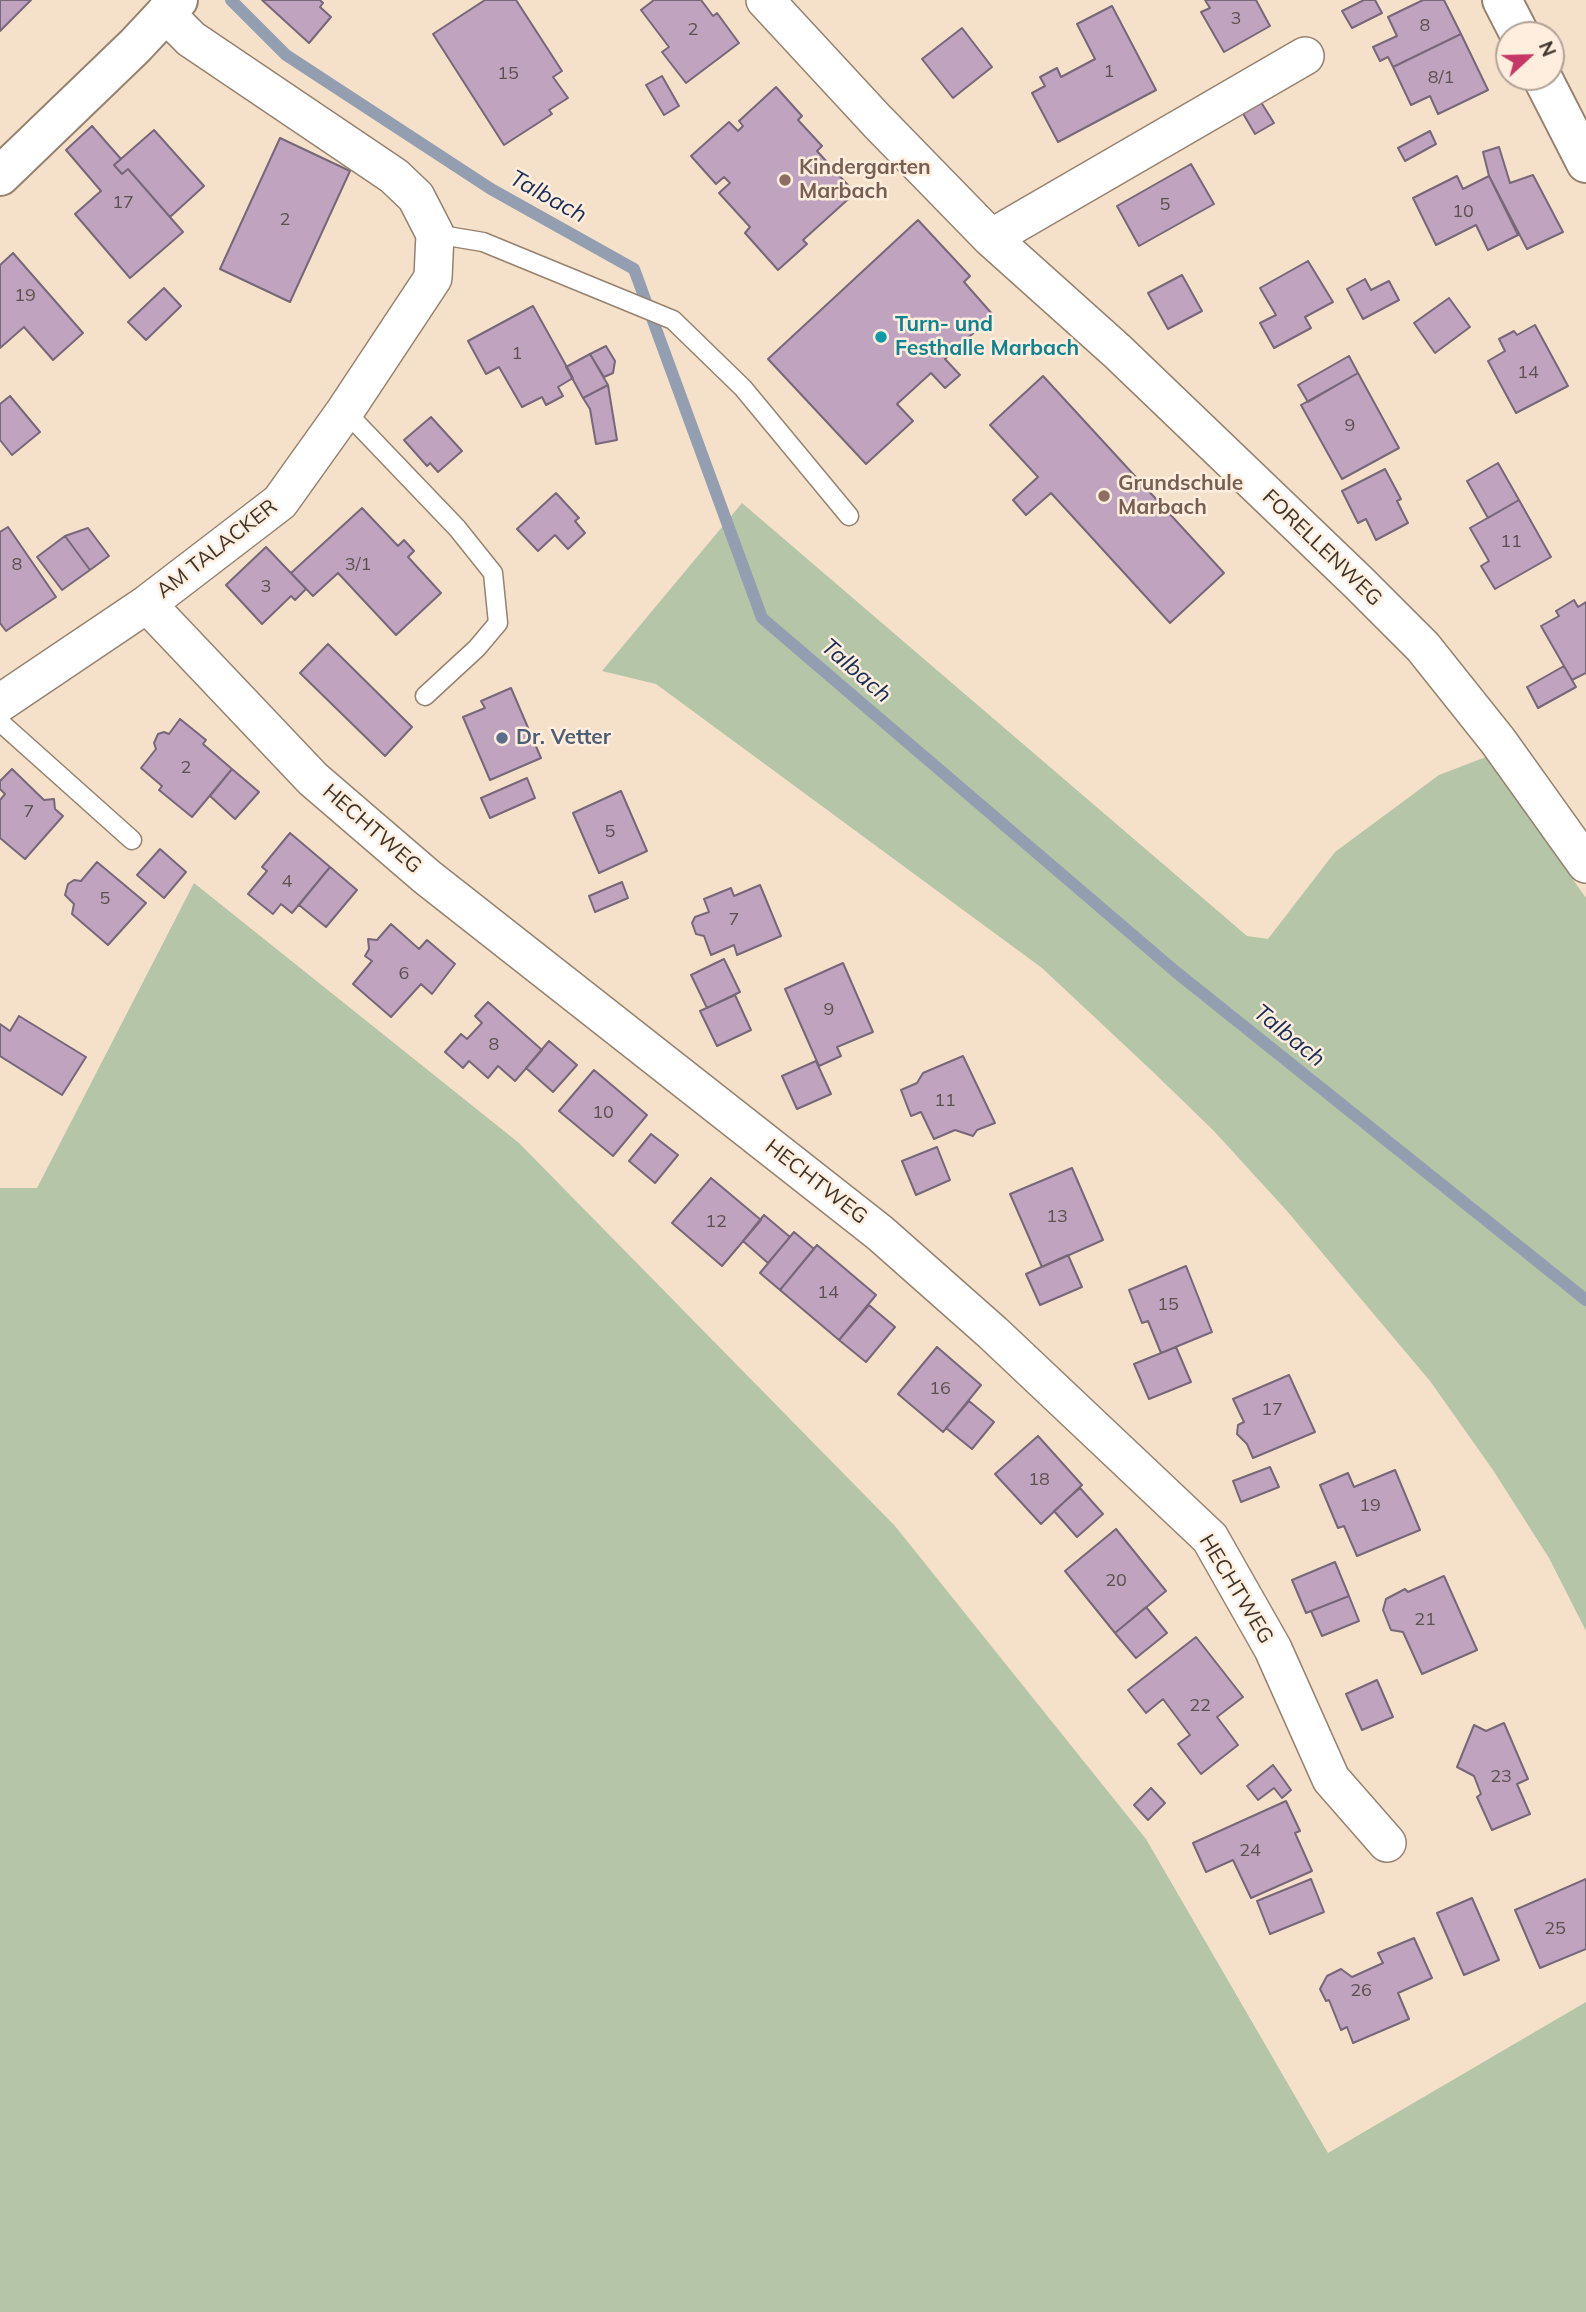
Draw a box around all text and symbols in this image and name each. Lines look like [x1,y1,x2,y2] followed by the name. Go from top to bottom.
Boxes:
[1231,8,1241,30] house number: 3
[1420,15,1430,37] house number: 8
[688,19,698,41] house number: 2
[1495,21,1565,91] north arrow
[1534,38,1561,60] text: N
[1104,61,1114,83] house number: 1
[497,63,519,85] house number: 15
[1428,67,1454,89] house number: 8/1
[799,155,931,205] place label: Kindergarten Marbach
[505,165,591,229] water label: Talbach
[777,172,793,188] marker: Kindergarten Marbach
[112,192,134,214] house number: 17
[1160,194,1170,216] house number: 5
[1452,201,1474,223] house number: 10
[280,209,290,231] house number: 2
[14,285,36,307] house number: 19
[895,312,1079,362] place label: Turn- und Festhalle Marbach
[873,329,889,345] marker: Turn- und Festhalle Marbach
[512,343,522,365] house number: 1
[1517,362,1539,384] house number: 14
[1345,415,1355,437] house number: 9
[1118,471,1243,521] place label: Grundschule Marbach
[1257,485,1387,611] street label: FORELLENWEG
[1096,488,1112,504] marker: Grundschule Marbach
[152,494,282,604] street label: AM TALACKER
[1500,531,1522,553] house number: 11
[12,554,22,576] house number: 8
[345,554,371,576] house number: 3/1
[261,576,271,598] house number: 3
[815,633,897,709] water label: Talbach
[516,725,611,751] place label: Dr. Vetter
[494,730,510,746] marker: Dr. Vetter
[181,757,191,779] house number: 2
[317,779,427,879] street label: HECHTWEG
[24,801,34,823] house number: 7
[605,821,615,843] house number: 5
[282,871,292,893] house number: 4
[100,888,110,910] house number: 5
[729,909,739,931] house number: 7
[399,963,409,985] house number: 6
[824,999,834,1021] house number: 9
[1248,999,1330,1073] water label: Talbach
[489,1034,499,1056] house number: 8
[934,1090,956,1112] house number: 11
[592,1102,614,1124] house number: 10
[760,1134,872,1230] street label: HECHTWEG
[1046,1206,1068,1228] house number: 13
[705,1211,727,1233] house number: 12
[817,1282,839,1304] house number: 14
[1157,1294,1179,1316] house number: 15
[929,1378,951,1400] house number: 16
[1261,1399,1283,1421] house number: 17
[1028,1469,1050,1491] house number: 18
[1359,1495,1381,1517] house number: 19
[1194,1530,1278,1648] street label: HECHTWEG
[1105,1570,1127,1592] house number: 20
[1414,1609,1436,1631] house number: 21
[1189,1695,1211,1717] house number: 22
[1490,1766,1512,1788] house number: 23
[1239,1840,1261,1862] house number: 24
[1544,1918,1566,1940] house number: 25
[1350,1980,1372,2002] house number: 26

